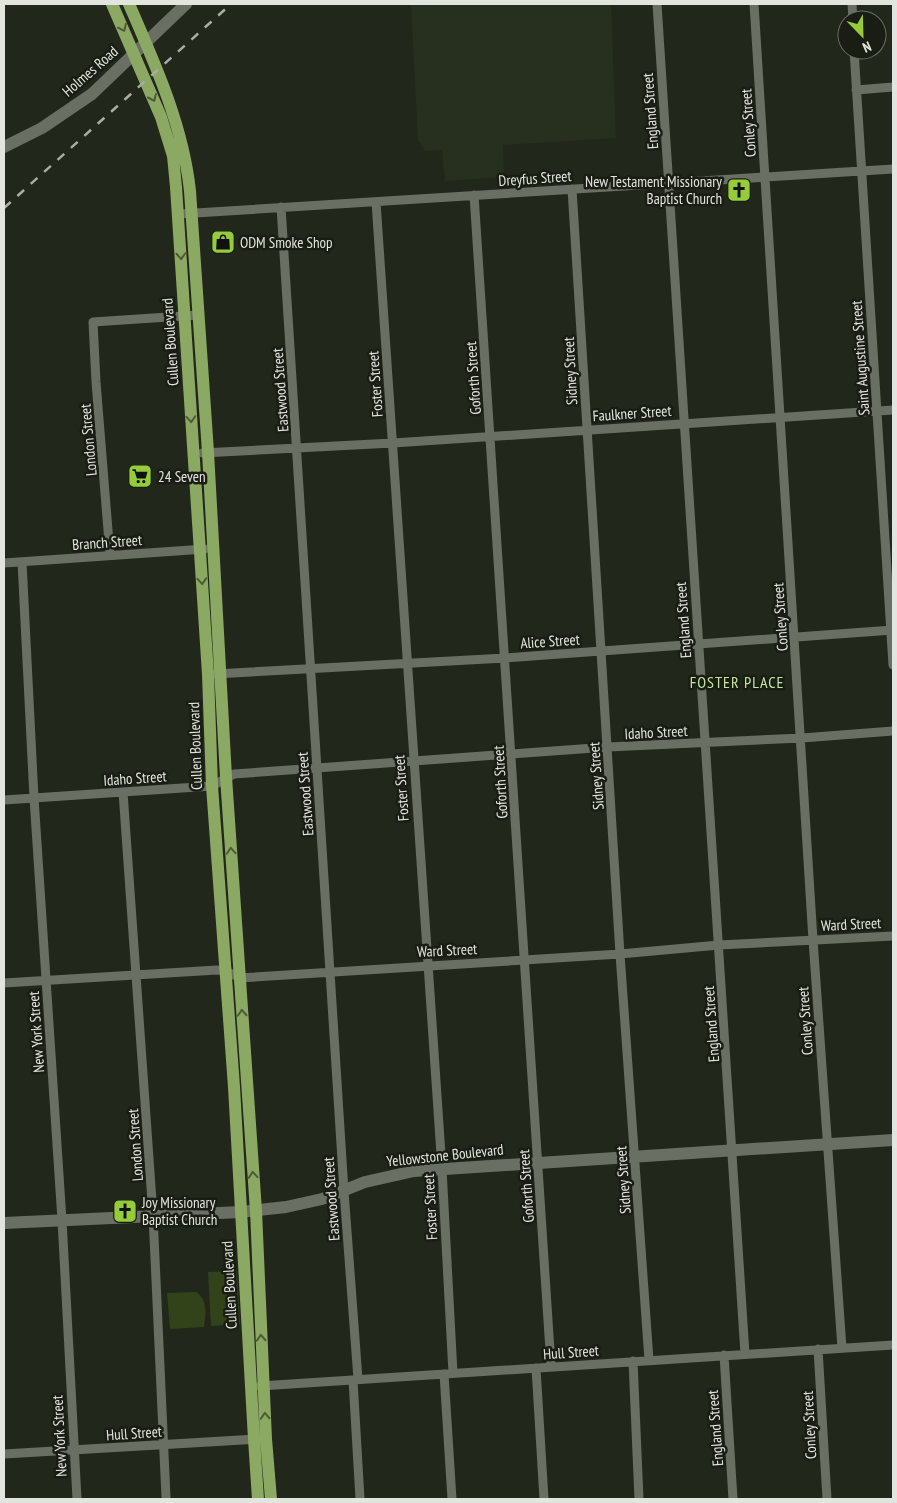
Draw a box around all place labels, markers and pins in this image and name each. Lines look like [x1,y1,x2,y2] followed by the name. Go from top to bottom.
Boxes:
[585,172,722,208] place label: New Testament Missionary Baptist Church
[726,177,752,203] church icon: New Testament Missionary Baptist Church
[210,229,236,255] shop icon: ODM Smoke Shop
[240,233,333,252] place label: ODM Smoke Shop
[127,463,153,489] supermarket icon: 24 Seven
[158,467,206,486] place label: 24 Seven
[141,1193,217,1229] place label: Joy Missionary Baptist Church
[112,1198,138,1224] church icon: Joy Missionary Baptist Church

